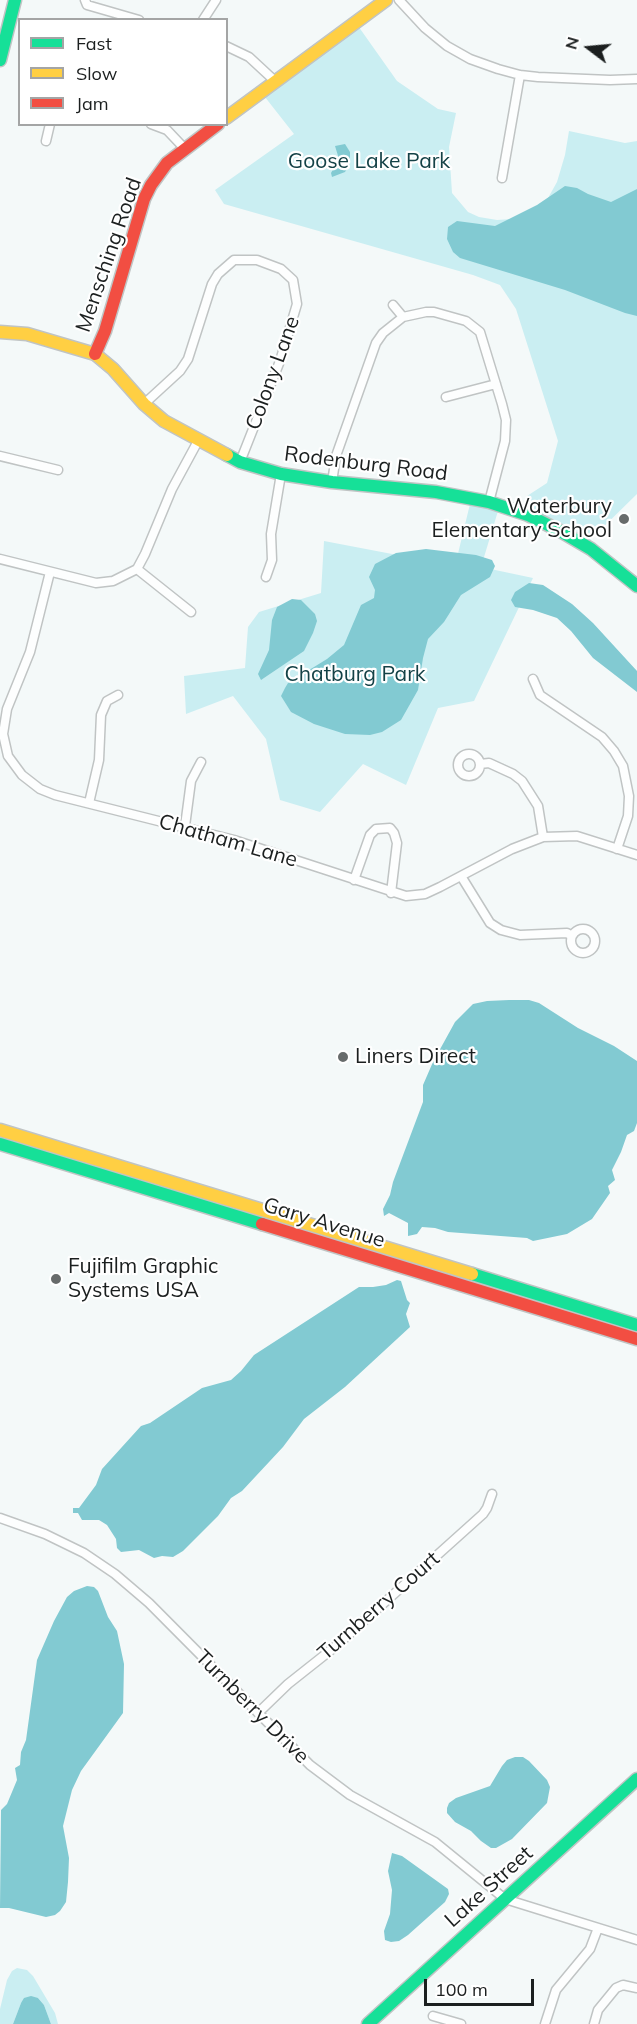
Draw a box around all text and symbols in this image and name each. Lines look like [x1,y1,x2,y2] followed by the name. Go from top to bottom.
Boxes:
[18,18,228,126] legend
[559,18,619,78] north arrow
[76,32,112,55] text: Fast
[560,34,583,52] text: N
[76,62,117,85] text: Slow
[76,92,109,115] text: Jam
[288,149,450,175] park label: Goose Lake Park
[71,174,147,336] street label: Mensching Road
[241,313,305,433] street label: Colony Lane
[283,441,449,487] street label: Rodenburg Road
[431,494,612,544] place label: Waterbury Elementary School
[617,512,631,526] marker: Waterbury Elementary School
[284,662,426,688] park label: Chatburg Park
[156,809,300,873] street label: Chatham Lane
[355,1044,476,1070] place label: Liners Direct
[336,1050,350,1064] marker: Liners Direct
[260,1193,388,1253] street label: Gary Avenue
[68,1254,218,1304] place label: Fujifilm Graphic Systems USA
[49,1272,63,1286] marker: Fujifilm Graphic Systems USA
[313,1546,445,1666] street label: Turnberry Court
[190,1645,314,1769] street label: Turnberry Drive
[440,1841,538,1933] street label: Lake Street
[427,1967,536,2005] scale bar
[435,1978,488,2001] text: 100 m

